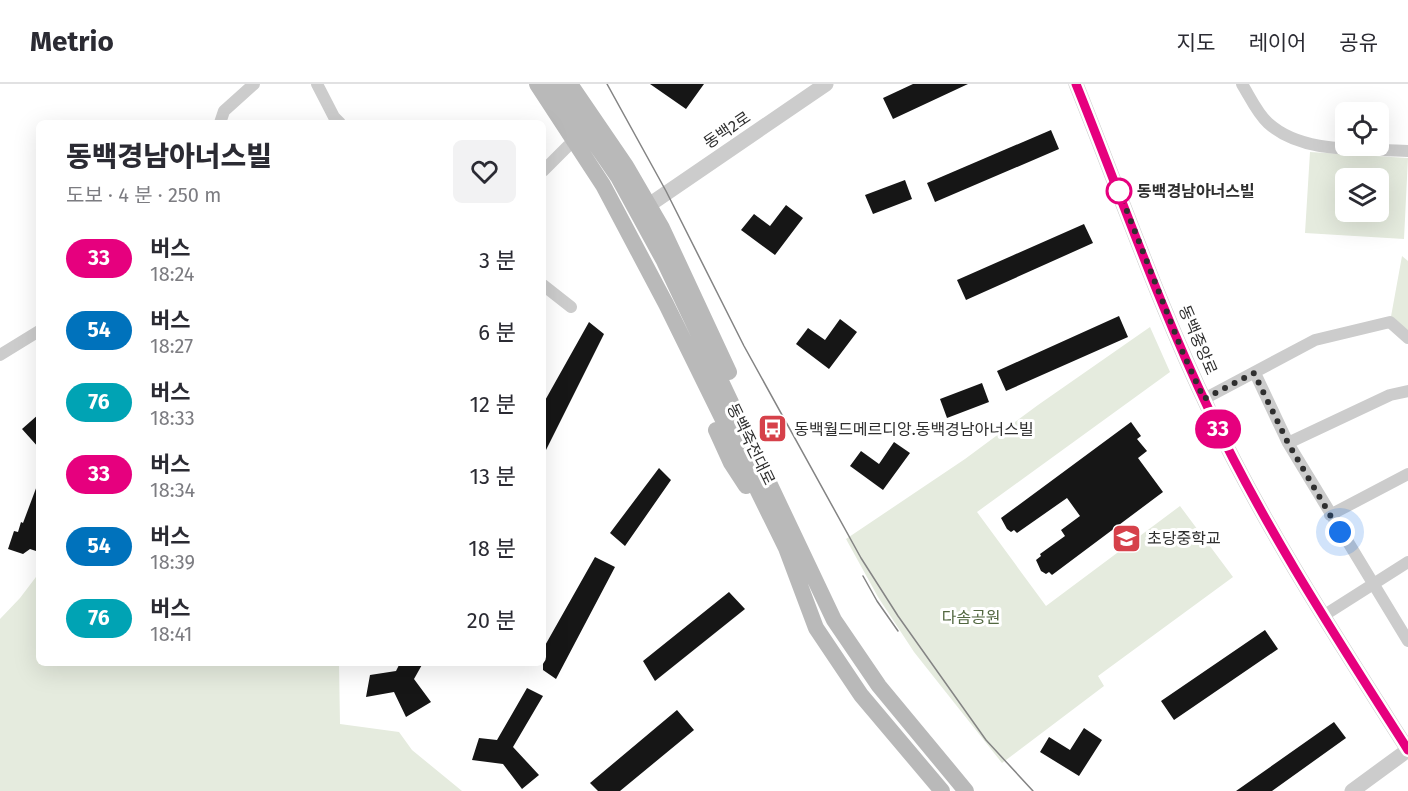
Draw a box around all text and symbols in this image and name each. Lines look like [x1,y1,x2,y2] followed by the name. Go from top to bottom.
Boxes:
[30,25,114,58] text: Metrio
[1177,30,1215,56] text: 지도
[1248,30,1306,56] text: 레이어
[1339,30,1378,56] text: 공유
[1335,102,1389,222] map controls
[1335,102,1389,156] button: locate
[700,107,754,152] street label: 동백2로
[66,140,272,173] text: 동백경남아너스빌
[453,140,516,203] button: heart
[1335,168,1389,222] button: layers
[1106,178,1132,204] marker: 동백경남아너스빌
[1137,182,1255,201] place label: 동백경남아너스빌
[66,183,221,207] text: 도보 · 4 분 · 250 m
[150,235,190,262] text: 버스
[88,245,110,271] text: 33
[479,247,516,274] text: 3 분
[150,262,194,286] text: 18:24
[1175,302,1221,378] street label: 동백중앙로
[150,307,190,334] text: 버스
[87,317,111,343] text: 54
[478,319,516,346] text: 6 분
[150,334,193,358] text: 18:27
[150,379,190,406] text: 버스
[88,389,110,415] text: 76
[470,391,516,418] text: 12 분
[723,400,779,488] street label: 동백죽전대로
[150,406,195,430] text: 18:33
[1191,410,1245,448] line badge: 33
[757,413,789,445] bus stop icon: 동백월드메르디앙.동백경남아너스빌
[1207,416,1229,442] text: 33
[794,420,1033,439] place label: 동백월드메르디앙.동백경남아너스빌
[150,451,190,478] text: 버스
[88,461,110,487] text: 33
[469,463,516,490] text: 13 분
[150,478,195,502] text: 18:34
[1325,517,1355,547] your location
[1110,522,1142,554] school or university icon: 초당중학교
[150,523,190,550] text: 버스
[1147,529,1221,548] place label: 초당중학교
[87,533,111,559] text: 54
[468,535,516,562] text: 18 분
[150,550,195,574] text: 18:39
[150,595,190,622] text: 버스
[88,605,110,631] text: 76
[467,607,516,634] text: 20 분
[942,608,1000,627] park label: 다솜공원
[150,622,193,646] text: 18:41

